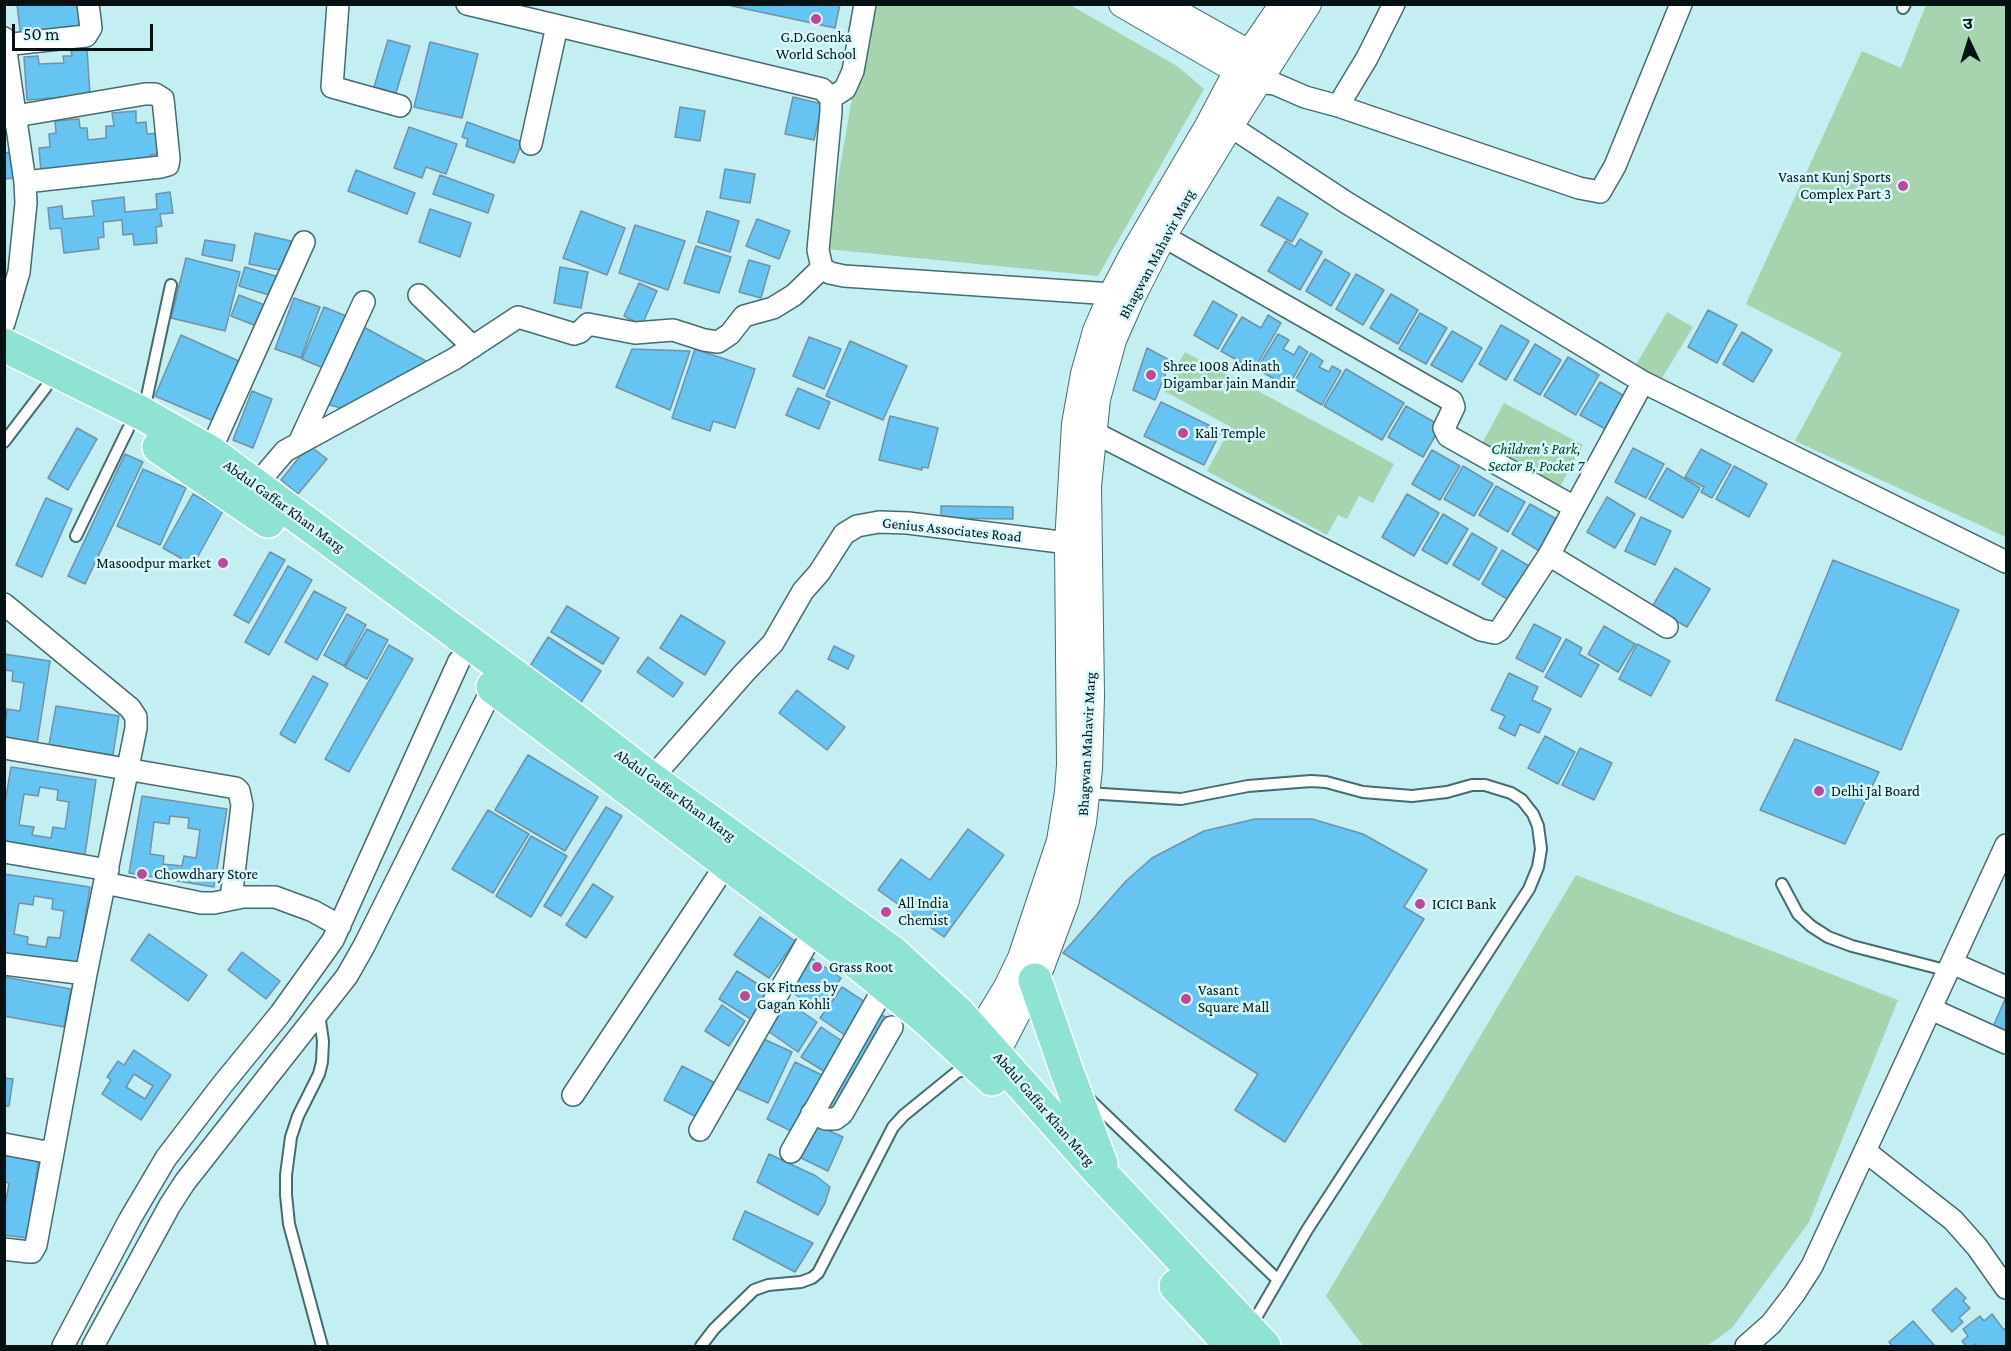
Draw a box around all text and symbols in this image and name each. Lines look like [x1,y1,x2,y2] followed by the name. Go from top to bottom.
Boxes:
[15,12,156,50] scale bar
[809,12,823,26] marker: G.D.Goenka World School
[1939,12,1999,72] north arrow
[1962,15,1973,32] text: उ
[23,24,60,44] text: 50 m
[776,28,856,63] place label: G.D.Goenka World School
[1778,168,1891,203] place label: Vasant Kunj Sports Complex Part 3
[1896,179,1910,193] marker: Vasant Kunj Sports Complex Part 3
[1115,186,1199,322] street label: Bhagwan Mahavir Marg
[1163,357,1296,392] place label: Shree 1008 Adinath Digambar jain Mandir
[1144,368,1158,382] marker: Shree 1008 Adinath Digambar jain Mandir
[1195,424,1266,442] place label: Kali Temple
[1176,426,1190,440] marker: Kali Temple
[1488,440,1584,475] park label: Children's Park, Sector B, Pocket 7
[220,456,348,556] street label: Abdul Gaffar Khan Marg
[881,514,1023,546] street label: Genius Associates Road
[96,554,211,572] place label: Masoodpur market
[216,556,230,570] marker: Masoodpur market
[1074,672,1100,816] street label: Bhagwan Mahavir Marg
[611,745,739,845] street label: Abdul Gaffar Khan Marg
[1831,782,1920,800] place label: Delhi Jal Board
[1812,784,1826,798] marker: Delhi Jal Board
[154,865,258,883] place label: Chowdhary Store
[135,867,149,881] marker: Chowdhary Store
[898,894,949,929] place label: All India Chemist
[1432,895,1496,913] place label: ICICI Bank
[1413,897,1427,911] marker: ICICI Bank
[879,905,893,919] marker: All India Chemist
[829,958,893,976] place label: Grass Root
[810,960,824,974] marker: Grass Root
[757,978,838,1013] place label: GK Fitness by Gagan Kohli
[1198,981,1269,1016] place label: Vasant Square Mall
[738,989,752,1003] marker: GK Fitness by Gagan Kohli
[1179,992,1193,1006] marker: Vasant Square Mall
[990,1048,1098,1170] street label: Abdul Gaffar Khan Marg

